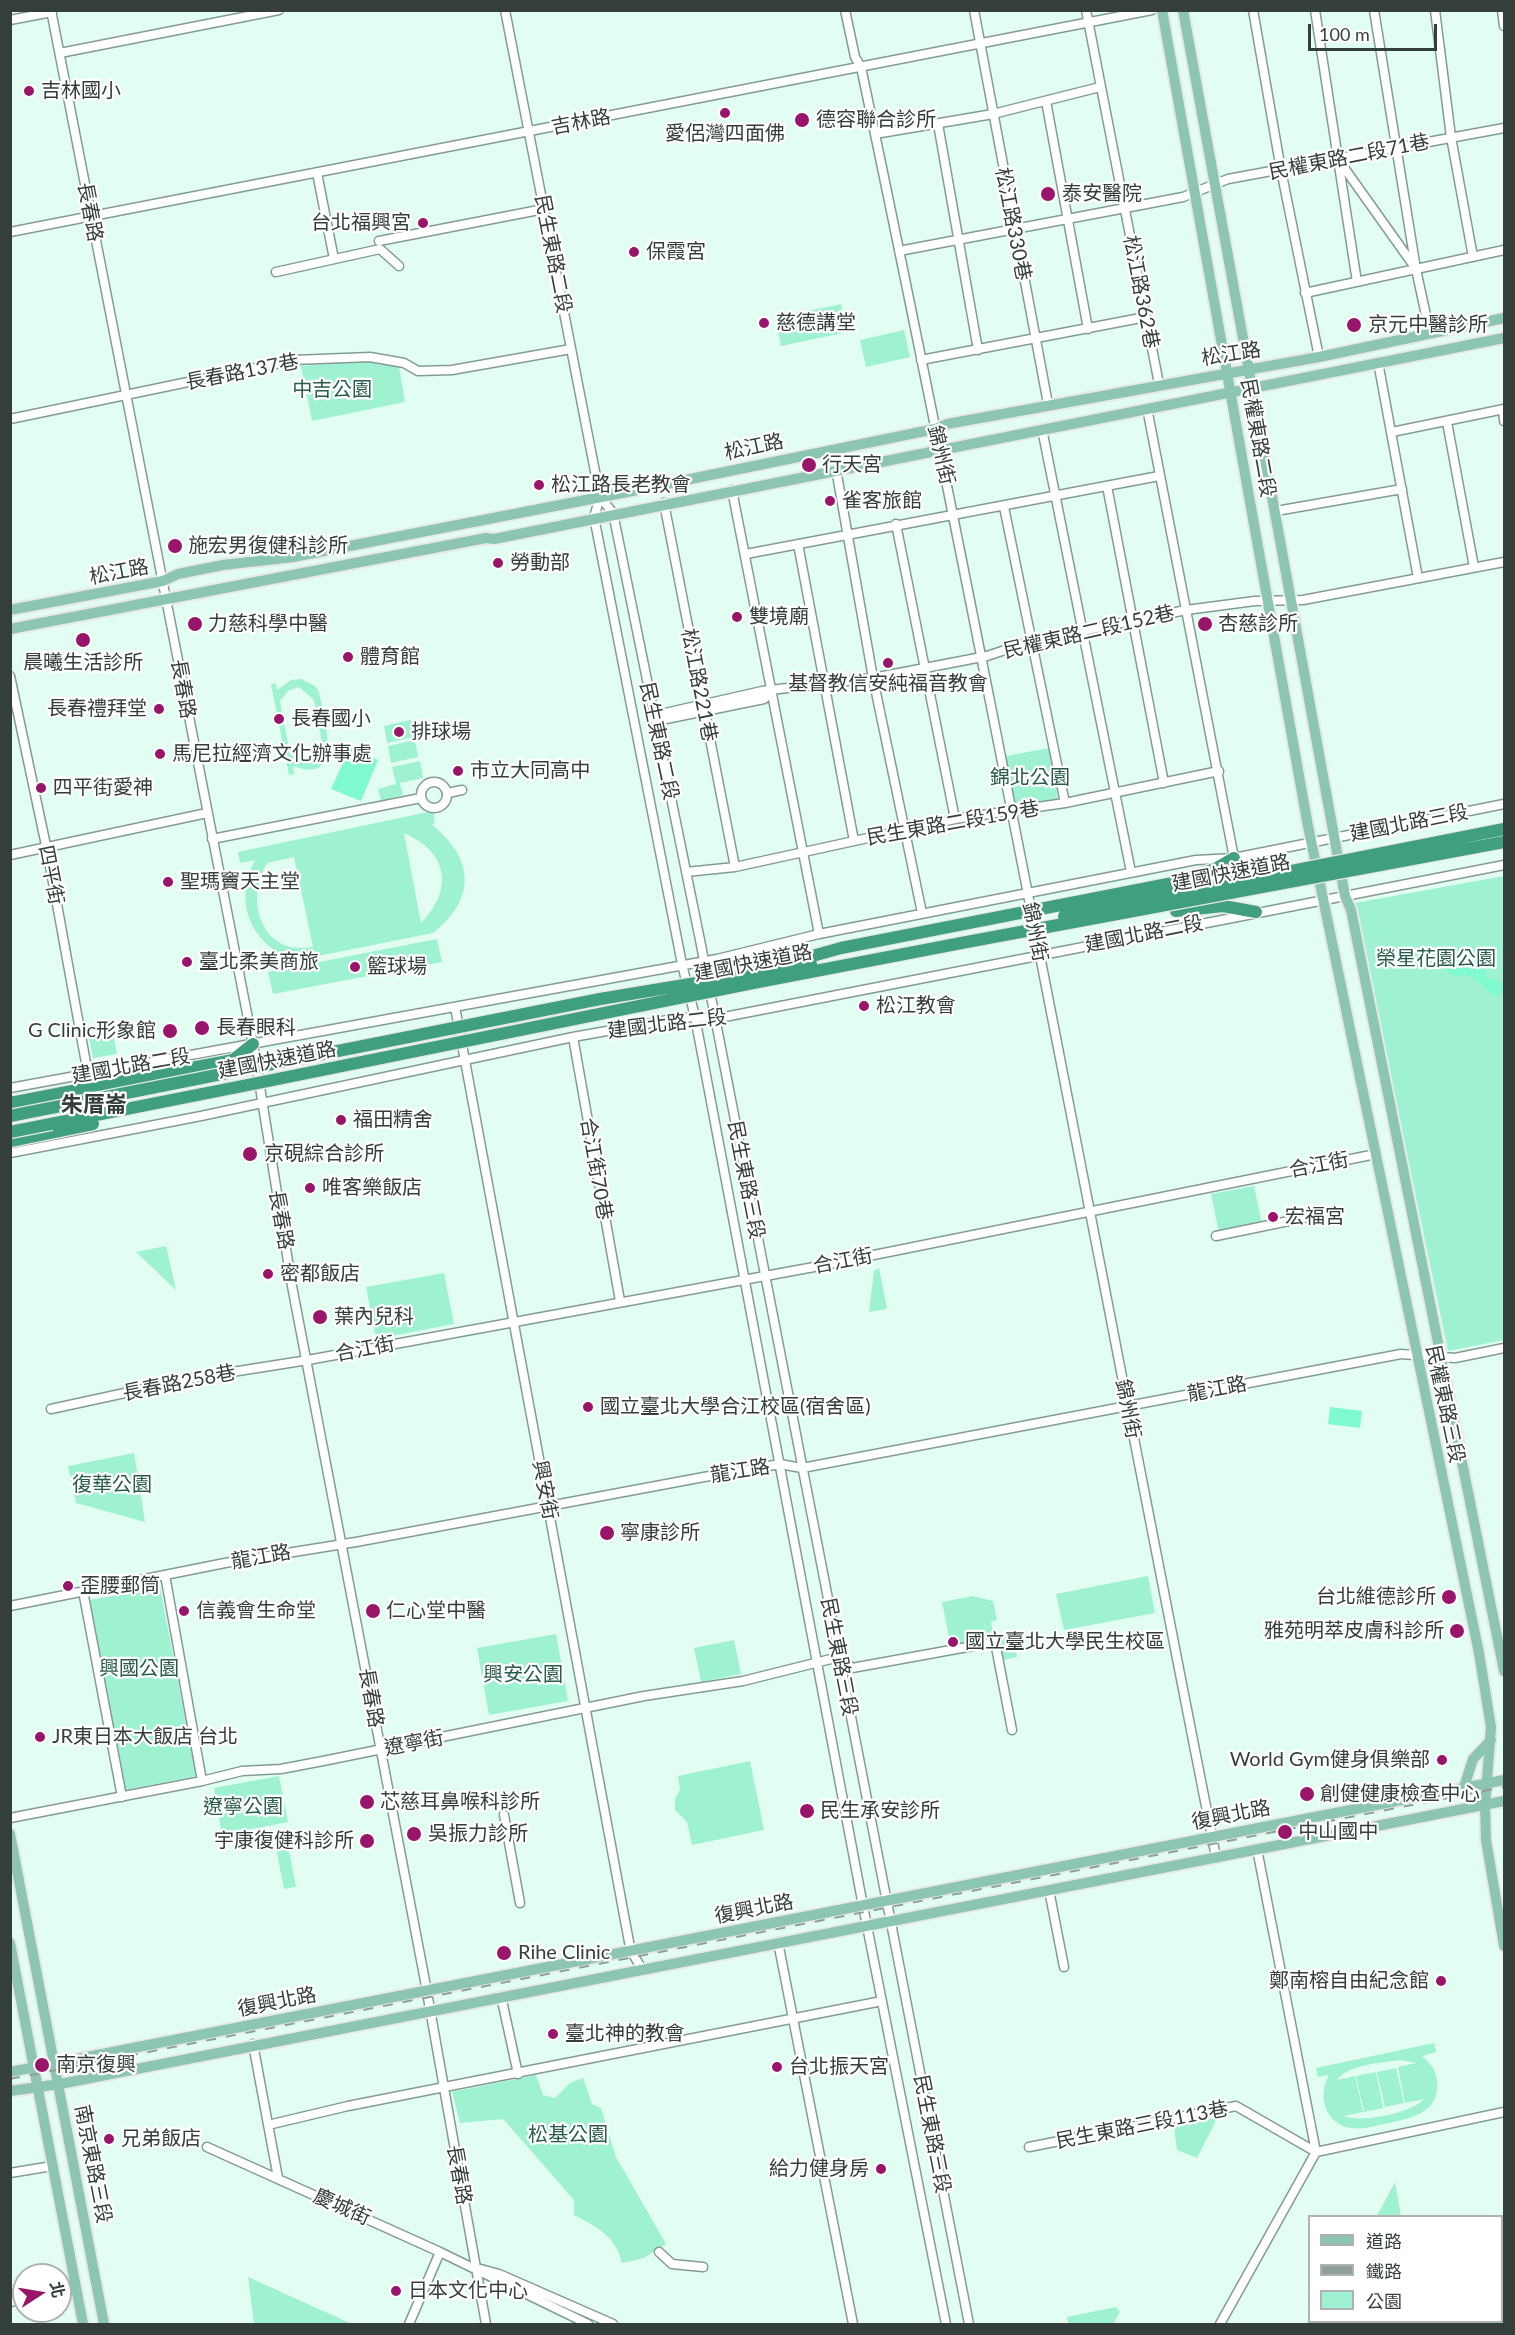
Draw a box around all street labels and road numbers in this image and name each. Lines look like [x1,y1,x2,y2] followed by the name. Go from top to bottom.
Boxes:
[549,104,613,140] street label: 吉林路
[1267,130,1431,184] street label: 民權東路二段71巷
[990,165,1036,283] street label: 松江路330巷
[72,180,108,244] street label: 長春路
[530,193,576,315] street label: 民生東路二段
[1118,233,1164,351] street label: 松江路362巷
[1199,337,1263,371] street label: 松江路
[183,349,301,395] street label: 長春路137巷
[1236,377,1280,499] street label: 民權東路二段
[923,423,959,487] street label: 錦州街
[722,429,786,465] street label: 松江路
[87,554,151,590] street label: 松江路
[1001,601,1177,663] street label: 民權東路二段152巷
[676,626,722,744] street label: 松江路221巷
[166,657,200,721] street label: 長春路
[635,680,683,802] street label: 民生東路二段
[865,796,1041,850] street label: 民生東路二段159巷
[1348,800,1470,846] street label: 建國北路三段
[33,843,69,907] street label: 四平街
[1170,850,1292,896] street label: 建國快速道路
[1017,900,1053,964] street label: 錦州街
[1083,911,1205,957] street label: 建國北路二段
[692,940,814,986] street label: 建國快速道路
[606,1005,728,1043] street label: 建國北路二段
[216,1037,338,1083] street label: 建國快速道路
[70,1044,192,1088] street label: 建國北路二段
[575,1116,617,1222] street label: 合江街70巷
[723,1119,769,1241] street label: 民生東路三段
[1287,1147,1351,1183] street label: 合江街
[264,1188,298,1252] street label: 長春路
[811,1243,875,1279] street label: 合江街
[333,1331,397,1367] street label: 合江街
[1421,1343,1469,1465] street label: 民權東路三段
[120,1360,238,1406] street label: 長春路258巷
[1185,1371,1249,1407] street label: 龍江路
[1110,1377,1146,1441] street label: 錦州街
[708,1454,772,1488] street label: 龍江路
[527,1458,563,1522] street label: 興安街
[229,1540,293,1574] street label: 龍江路
[816,1596,862,1718] street label: 民生東路三段
[354,1666,388,1730] street label: 長春路
[382,1725,446,1761] street label: 遼寧街
[1189,1796,1273,1834] street label: 復興北路
[712,1890,796,1928] street label: 復興北路
[235,1983,319,2021] street label: 復興北路
[909,2073,955,2195] street label: 民生東路三段
[1054,2097,1230,2153] street label: 民生東路三段113巷
[70,2103,116,2225] street label: 南京東路三段
[442,2143,476,2207] street label: 長春路
[310,2184,374,2230] street label: 慶城街

